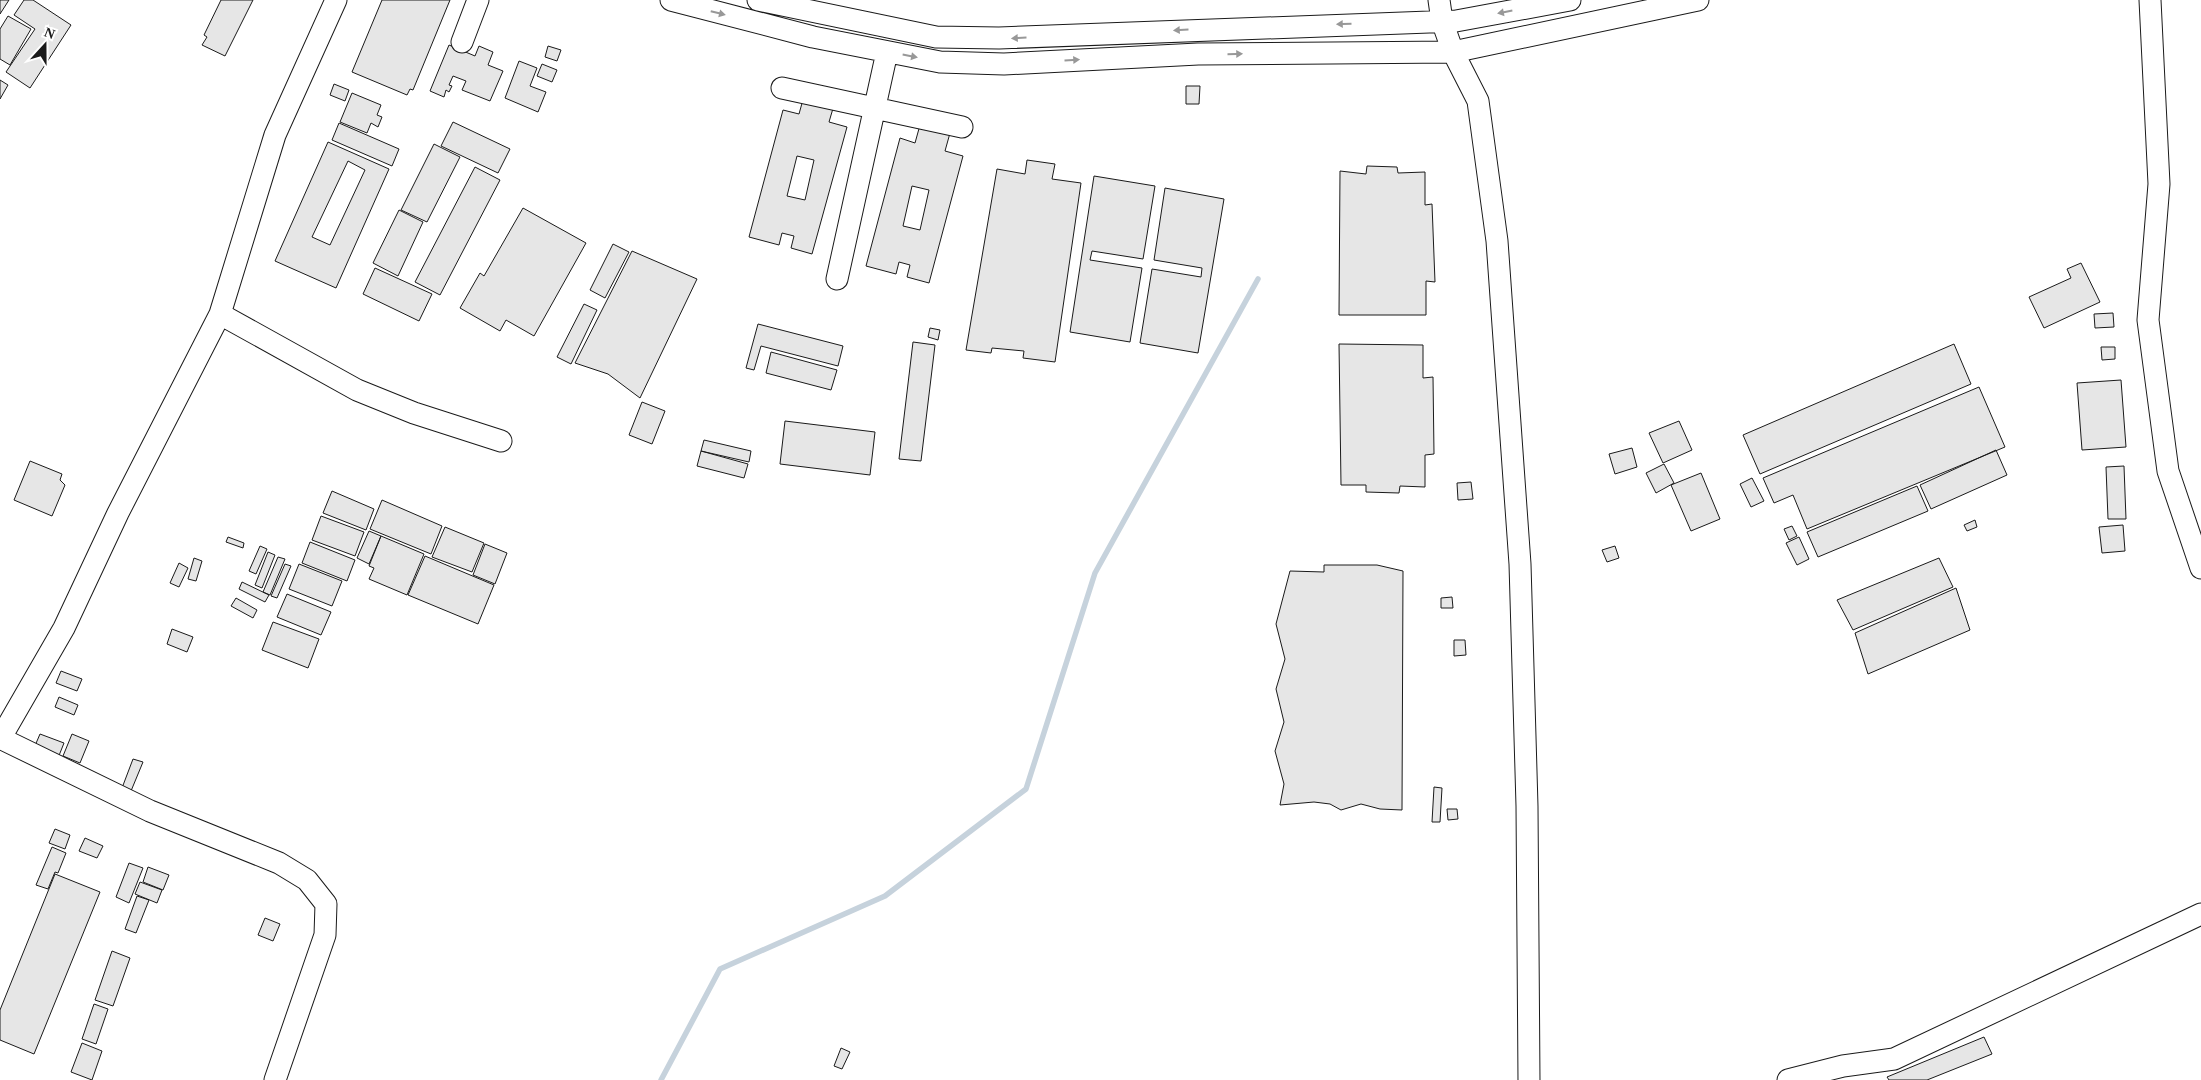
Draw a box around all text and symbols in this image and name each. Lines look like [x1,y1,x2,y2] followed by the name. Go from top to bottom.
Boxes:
[710,9,725,17] one-way arrow
[1497,9,1513,17] one-way arrow
[20,20,70,70] north arrow
[1336,21,1352,29] one-way arrow
[42,25,57,42] text: N
[1173,27,1189,35] one-way arrow
[1011,34,1027,42] one-way arrow
[1227,50,1243,58] one-way arrow
[903,52,918,60] one-way arrow
[1065,56,1081,64] one-way arrow

